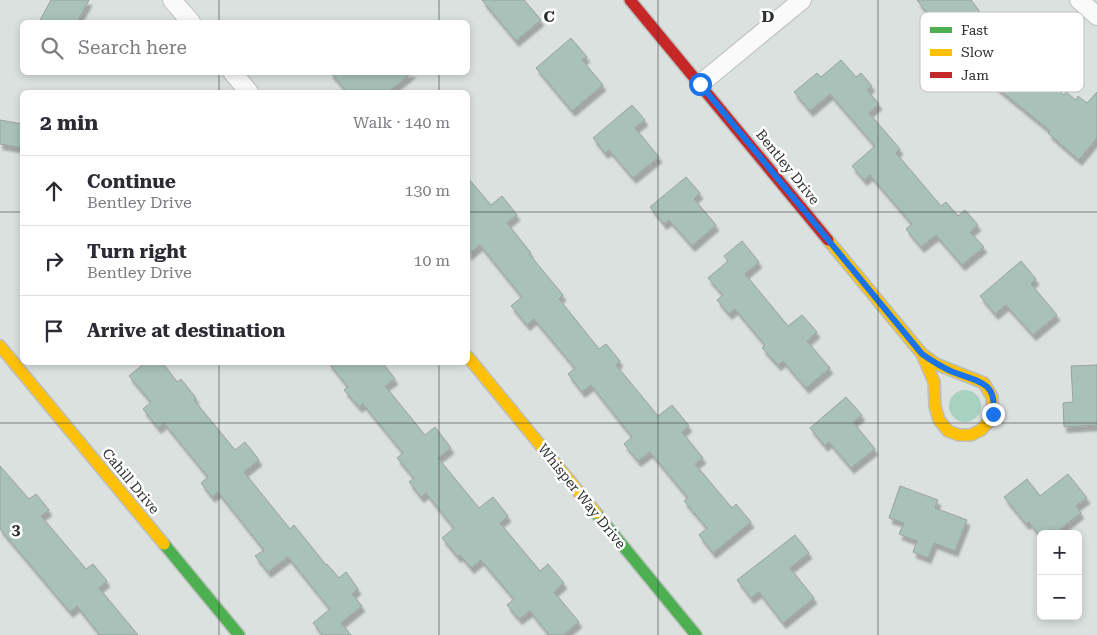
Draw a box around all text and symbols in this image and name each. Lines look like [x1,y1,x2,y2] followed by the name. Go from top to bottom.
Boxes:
[543,7,555,26] text: C
[762,7,775,26] text: D
[920,12,1084,92] legend
[20,20,470,75] search box
[961,22,988,38] text: Fast
[38,34,66,62] icon: search
[78,36,187,59] text: Search here
[961,44,994,60] text: Slow
[961,67,989,83] text: Jam
[689,73,712,96] route start
[40,111,98,135] text: 2 min
[353,113,450,132] text: Walk · 140 m
[753,126,823,208] street label: Bentley Drive
[87,170,176,193] text: Continue
[40,177,68,205] icon: ahead
[404,181,450,200] text: 130 m
[87,193,192,212] text: Bentley Drive
[87,240,187,263] text: Turn right
[40,247,68,275] icon: right
[413,251,450,270] text: 10 m
[87,263,192,282] text: Bentley Drive
[40,317,68,345] icon: arrive
[87,319,285,342] text: Arrive at destination
[982,403,1005,426] route end
[535,440,629,552] street label: Whisper Way Drive
[99,445,163,517] street label: Cahill Drive
[12,520,21,539] text: 3
[1037,530,1082,620] map controls
[1037,530,1082,575] button: +
[1037,575,1082,620] button: −

